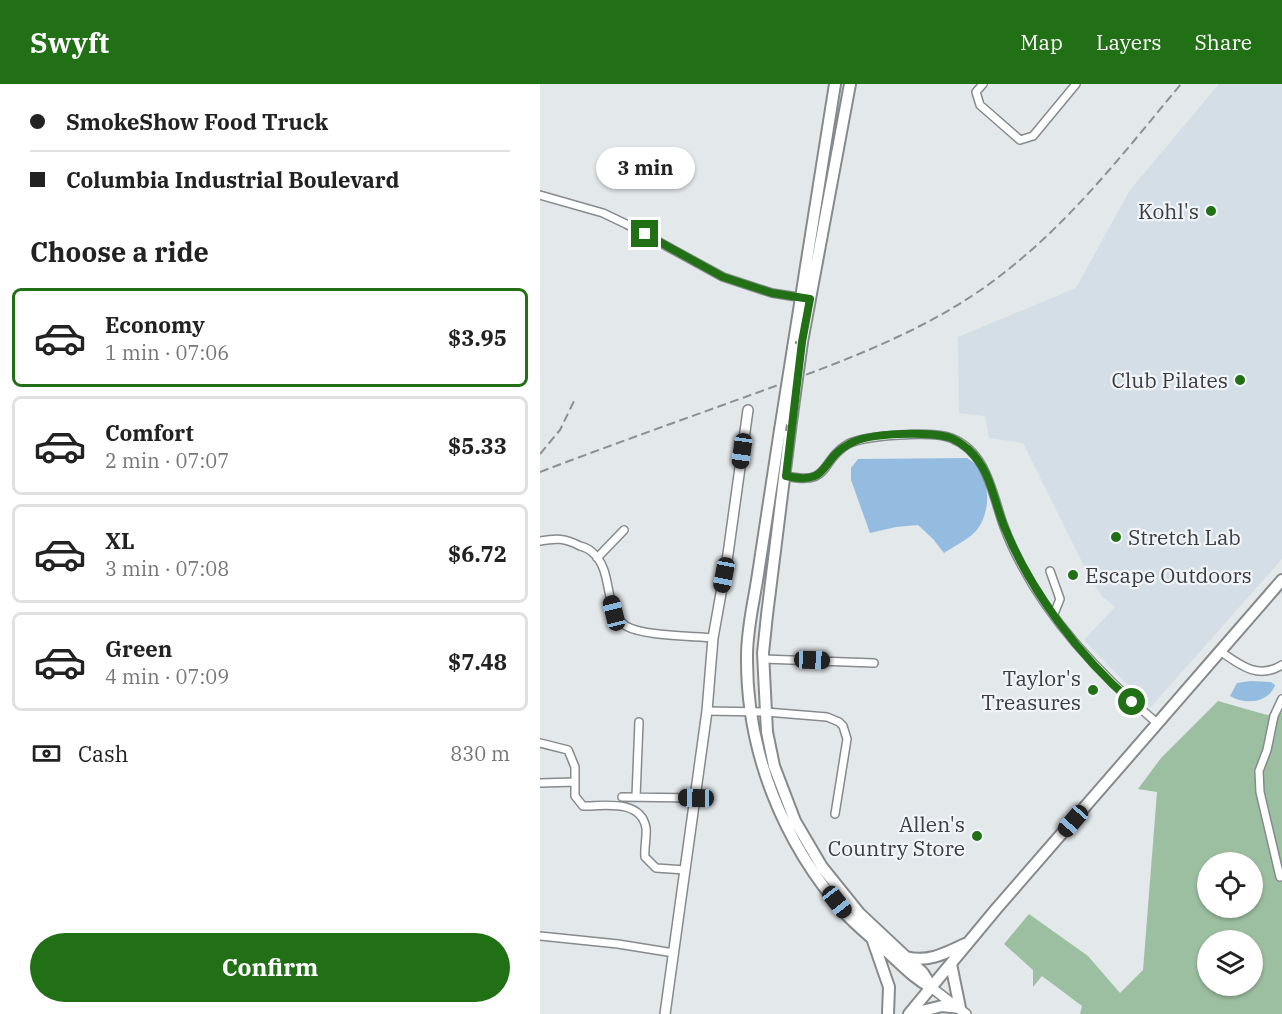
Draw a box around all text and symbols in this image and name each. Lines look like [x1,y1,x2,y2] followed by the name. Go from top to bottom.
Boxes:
[30,24,109,61] text: Swyft
[1020,28,1063,56] text: Map
[1096,28,1162,56] text: Layers
[1195,28,1252,56] text: Share
[66,107,328,136] text: SmokeShow Food Truck
[596,147,694,189] callout: 3 min
[618,154,674,181] text: 3 min
[66,165,399,194] text: Columbia Industrial Boulevard
[1138,197,1199,225] place label: Kohl's
[1204,204,1218,218] marker: Kohl's
[631,220,658,247] route end
[30,234,209,269] text: Choose a ride
[105,310,205,339] text: Economy
[33,311,87,365] icon: car
[448,323,507,352] text: $3.95
[105,339,229,366] text: 1 min · 07:06
[1111,366,1228,394] place label: Club Pilates
[1233,373,1247,387] marker: Club Pilates
[105,418,194,447] text: Comfort
[33,419,87,473] icon: car
[448,431,507,460] text: $5.33
[731,432,753,470] car
[105,447,229,474] text: 2 min · 07:07
[1128,523,1241,551] place label: Stretch Lab
[105,526,135,555] text: XL
[33,527,87,581] icon: car
[1109,530,1123,544] marker: Stretch Lab
[448,539,507,568] text: $6.72
[105,555,229,582] text: 3 min · 07:08
[712,556,736,594] car
[1085,561,1252,589] place label: Escape Outdoors
[1066,568,1080,582] marker: Escape Outdoors
[601,593,627,633] car
[105,634,172,663] text: Green
[33,635,87,689] icon: car
[448,647,507,676] text: $7.48
[794,650,830,670] car
[105,663,229,690] text: 4 min · 07:09
[981,664,1081,716] place label: Taylor's Treasures
[1086,683,1100,697] marker: Taylor's Treasures
[1118,688,1145,715] route start
[30,737,63,770] icon: cash
[78,739,129,768] text: Cash
[450,740,510,767] text: 830 m
[678,789,714,807] car
[1054,802,1092,840] car
[828,810,965,862] place label: Allen's Country Store
[970,829,984,843] marker: Allen's Country Store
[1197,852,1263,996] map controls
[1197,852,1263,918] button: locate
[819,882,855,922] car
[1197,930,1263,996] button: layers
[30,933,510,1002] button: Confirm

